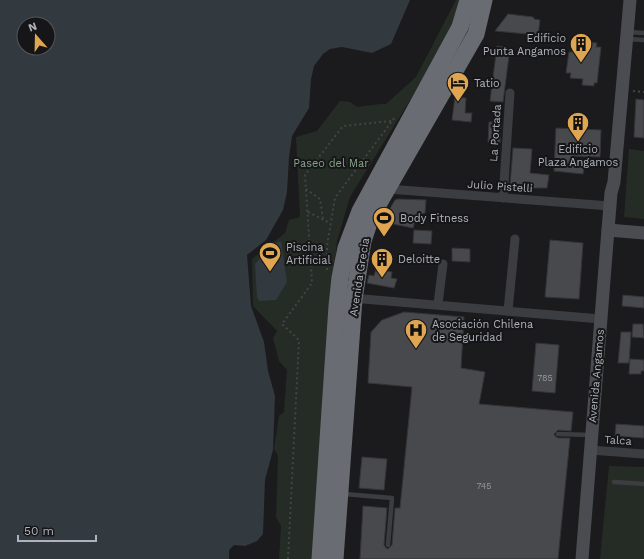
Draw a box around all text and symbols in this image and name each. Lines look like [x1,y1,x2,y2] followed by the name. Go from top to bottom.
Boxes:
[16,16,56,56] north arrow
[27,20,39,35] text: N
[568,31,594,64] building icon: Edificio Punta Angamos
[483,32,566,58] place label: Edificio Punta Angamos
[445,70,471,103] hotel icon: Tatio
[474,77,500,90] place label: Tatio
[487,104,504,162] street label: La Portada
[565,110,591,143] building icon: Edificio Plaza Angamos
[538,143,618,169] place label: Edificio Plaza Angamos
[293,157,369,170] park label: Paseo del Mar
[467,178,533,195] street label: Julio Pistelli
[371,205,397,238] sports icon: Body Fitness
[400,212,469,225] place label: Body Fitness
[347,237,372,317] street label: Avenida Grecia
[257,240,283,273] sports icon: Piscina Artificial
[286,241,332,267] place label: Piscina Artificial
[369,246,395,279] building icon: Deloitte
[398,253,440,266] place label: Deloitte
[403,317,429,350] hospital icon: Asociación Chilena de Seguridad
[432,318,533,344] place label: Asociación Chilena de Seguridad
[586,329,607,423] street label: Avenida Angamos
[537,373,553,383] house number: 785
[604,433,632,448] street label: Talca
[476,481,492,491] house number: 745
[18,517,96,543] scale bar
[24,524,54,538] text: 50 m

